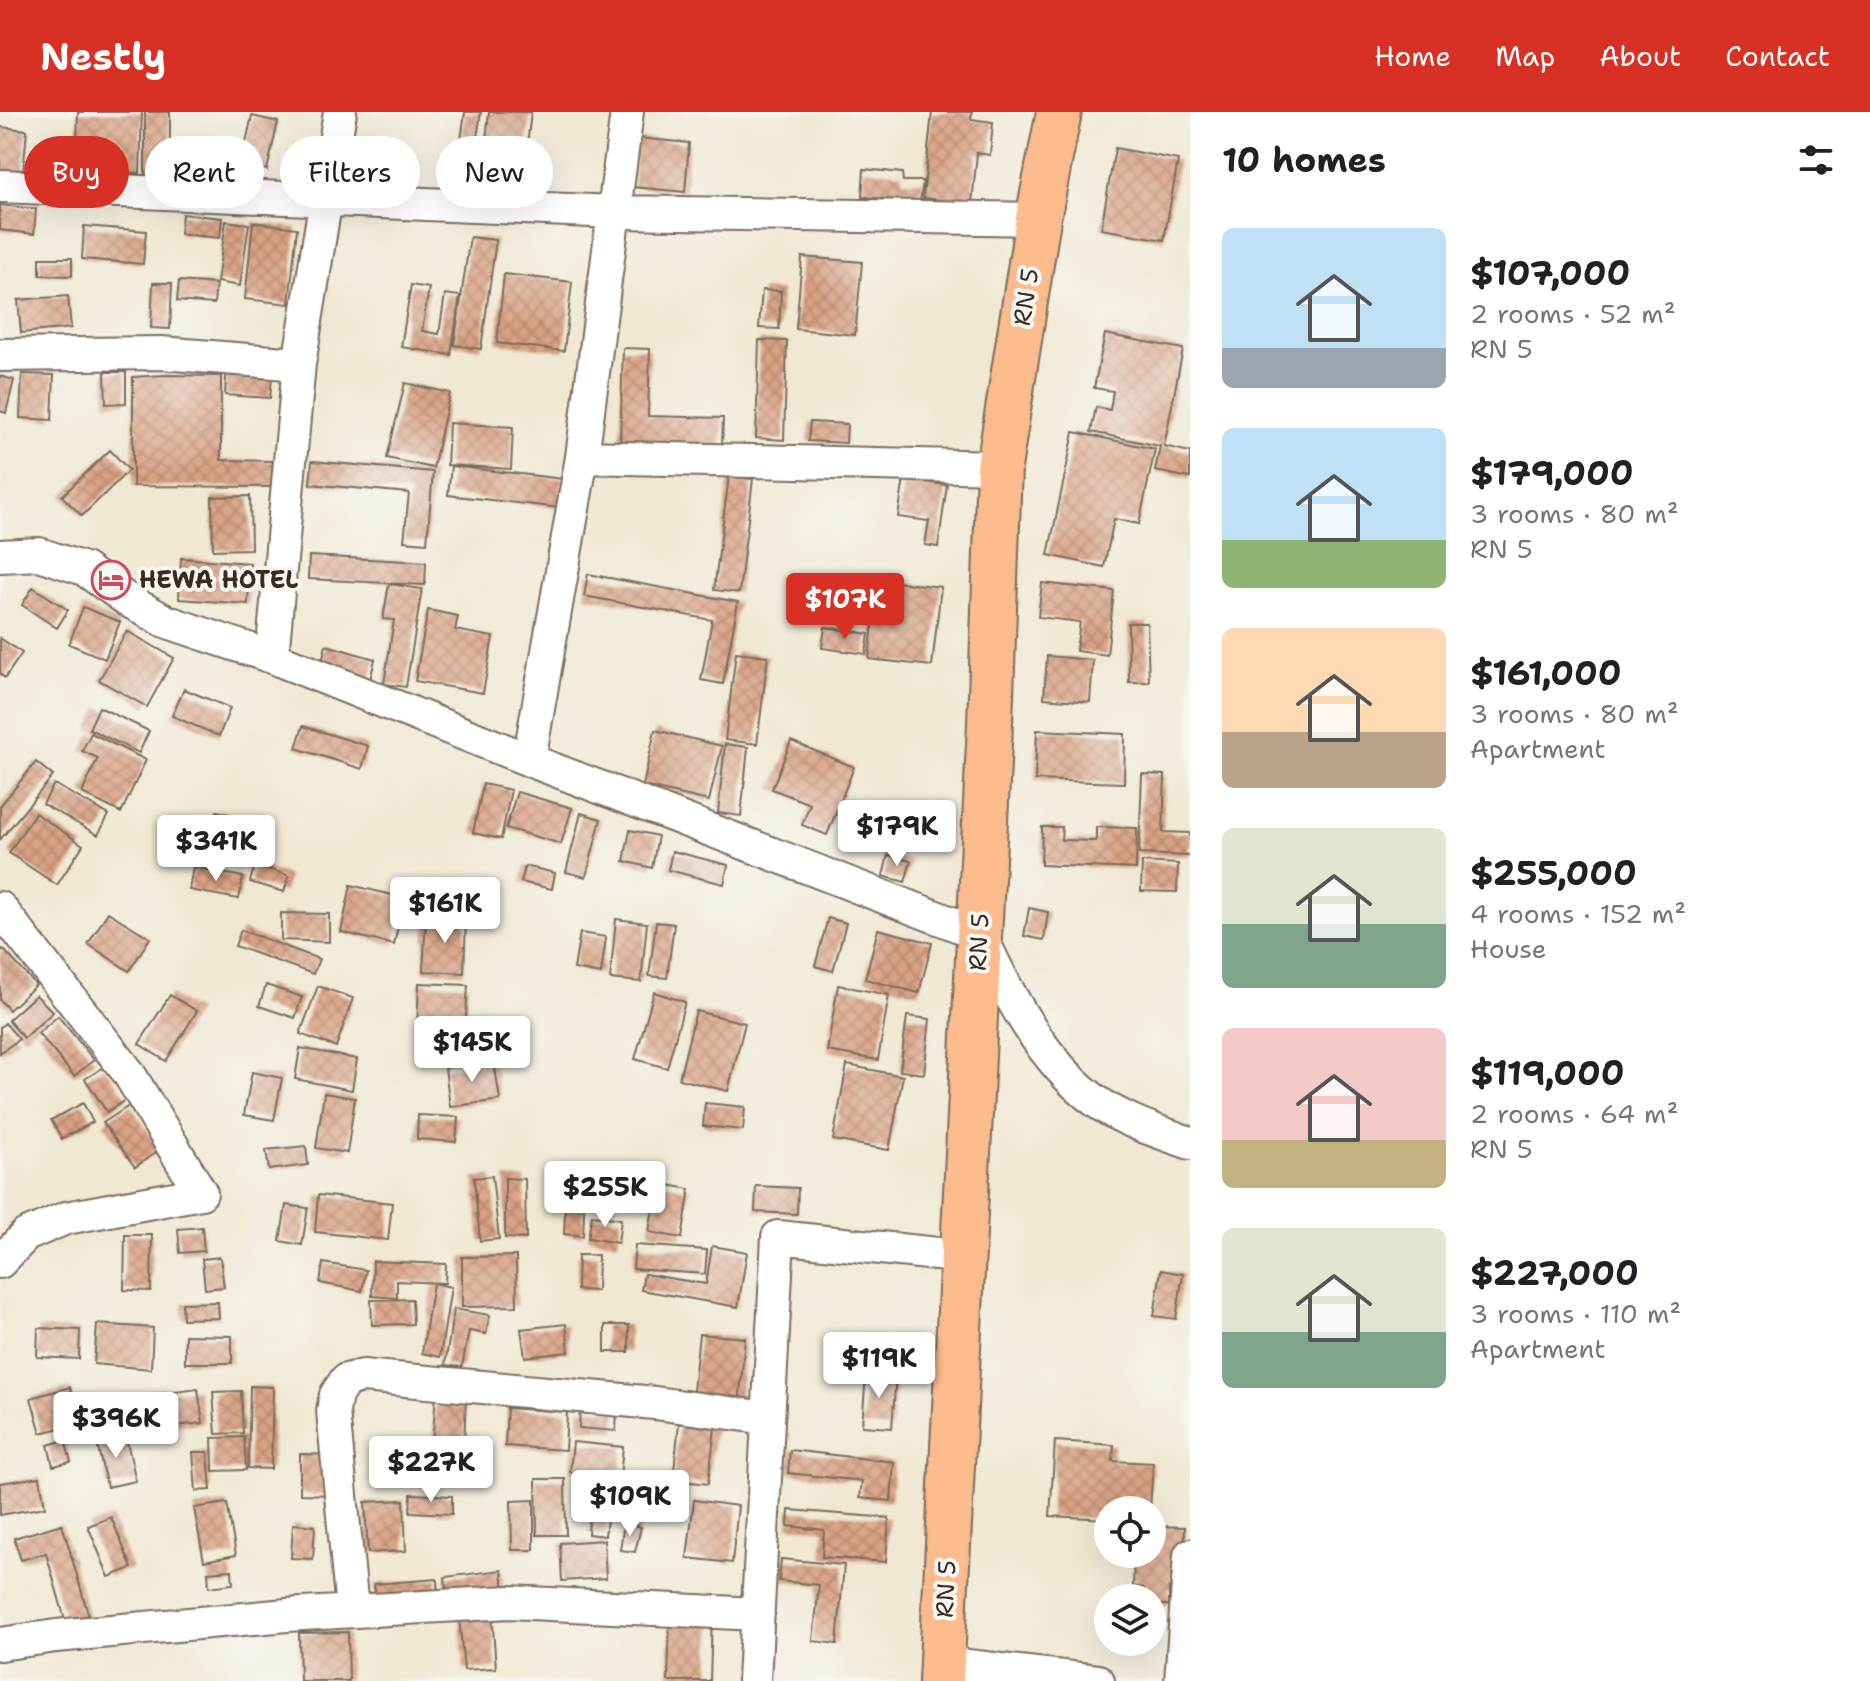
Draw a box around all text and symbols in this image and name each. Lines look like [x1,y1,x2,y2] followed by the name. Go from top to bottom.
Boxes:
[40,31,166,82] text: Nestly
[1374,37,1451,75] text: Home
[1495,37,1555,75] text: Map
[1599,37,1681,75] text: About
[1725,37,1830,75] text: Contact
[24,136,129,208] chip: Buy
[145,136,264,208] chip: Rent
[280,136,420,208] chip: Filters
[436,136,553,208] chip: New
[1222,137,1386,183] text: 10 homes
[1794,138,1838,182] icon: filters
[1470,250,1630,296] text: $107,000
[1286,260,1382,356] icon: home
[1006,266,1046,328] street label: RN 5
[1470,296,1676,331] text: 2 rooms · 52 m²
[1470,331,1533,366] text: RN 5
[1470,450,1633,496] text: $179,000
[1286,460,1382,556] icon: home
[1470,496,1679,531] text: 3 rooms · 80 m²
[1470,531,1533,566] text: RN 5
[90,559,132,601] hotel icon: HEWA HOTEL
[139,564,298,596] place label: HEWA HOTEL
[789,573,901,641] pin: $107K
[804,581,886,616] text: $107K
[1470,650,1621,696] text: $161,000
[1286,660,1382,756] icon: home
[1470,696,1679,731] text: 3 rooms · 80 m²
[1470,731,1606,766] text: Apartment
[841,800,953,868] pin: $179K
[856,808,938,843] text: $179K
[160,815,272,883] pin: $341K
[175,823,257,858] text: $341K
[1470,850,1637,896] text: $255,000
[1286,860,1382,956] icon: home
[389,877,501,945] pin: $161K
[408,885,482,920] text: $161K
[1470,896,1686,931] text: 4 rooms · 152 m²
[962,912,996,972] street label: RN 5
[1470,931,1546,966] text: House
[416,1016,528,1084] pin: $145K
[432,1024,512,1059] text: $145K
[1470,1050,1625,1096] text: $119,000
[1286,1060,1382,1156] icon: home
[1470,1096,1678,1131] text: 2 rooms · 64 m²
[1470,1131,1533,1166] text: RN 5
[549,1161,661,1229] pin: $255K
[562,1169,648,1204] text: $255K
[1470,1250,1639,1296] text: $227,000
[1286,1260,1382,1356] icon: home
[1470,1296,1681,1331] text: 3 rooms · 110 m²
[1470,1331,1606,1366] text: Apartment
[823,1332,935,1400] pin: $119K
[841,1340,917,1375] text: $119K
[60,1392,172,1460] pin: $396K
[71,1400,161,1435] text: $396K
[375,1436,487,1504] pin: $227K
[387,1444,475,1479] text: $227K
[574,1470,686,1538] pin: $109K
[589,1478,671,1513] text: $109K
[1094,1496,1166,1656] map controls
[1094,1496,1166,1568] button: locate
[929,1559,963,1619] street label: RN 5
[1094,1584,1166,1656] button: layers

